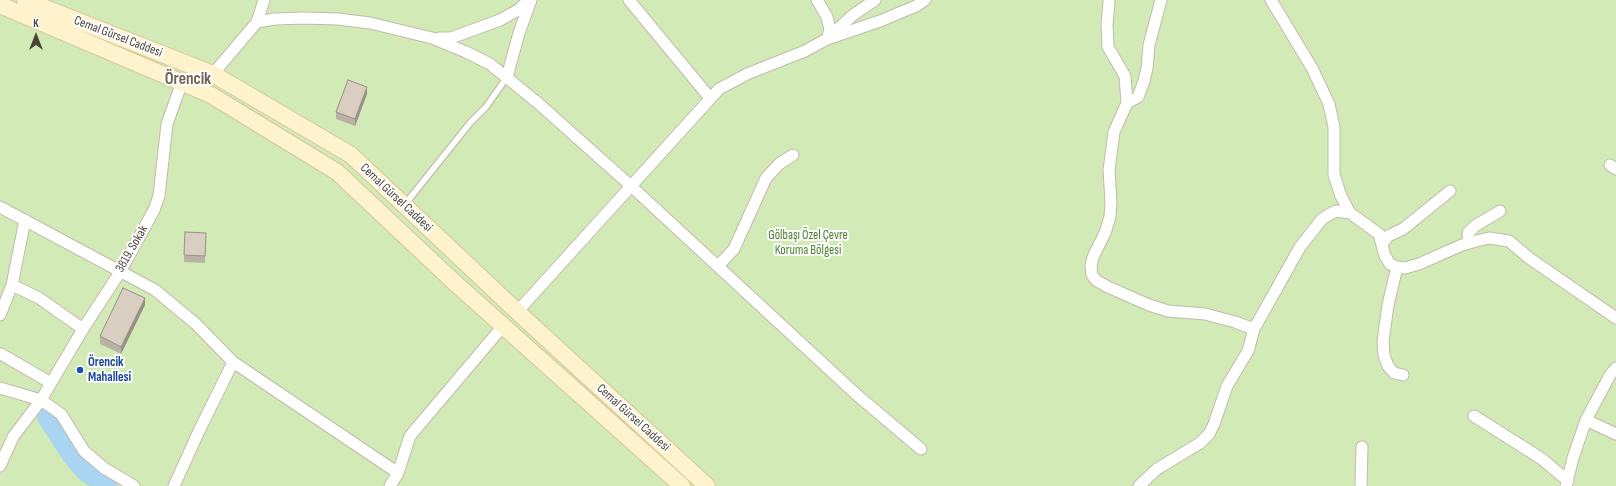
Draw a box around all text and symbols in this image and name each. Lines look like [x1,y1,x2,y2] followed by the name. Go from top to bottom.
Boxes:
[72,13,164,61] street label: Cemal Gürsel Caddesi
[16,16,56,56] north arrow
[33,17,39,30] text: K
[165,70,211,90] district label: Örencik
[357,160,435,236] street label: Cemal Gürsel Caddesi
[112,223,152,275] street label: 3819. Sokak
[768,228,848,259] park label: Gölbaşı Özel Çevre Koruma Bölgesi
[88,355,131,386] place label: Örencik Mahallesi
[75,365,85,375] marker: Örencik Mahallesi
[593,381,673,455] street label: Cemal Gürsel Caddesi

